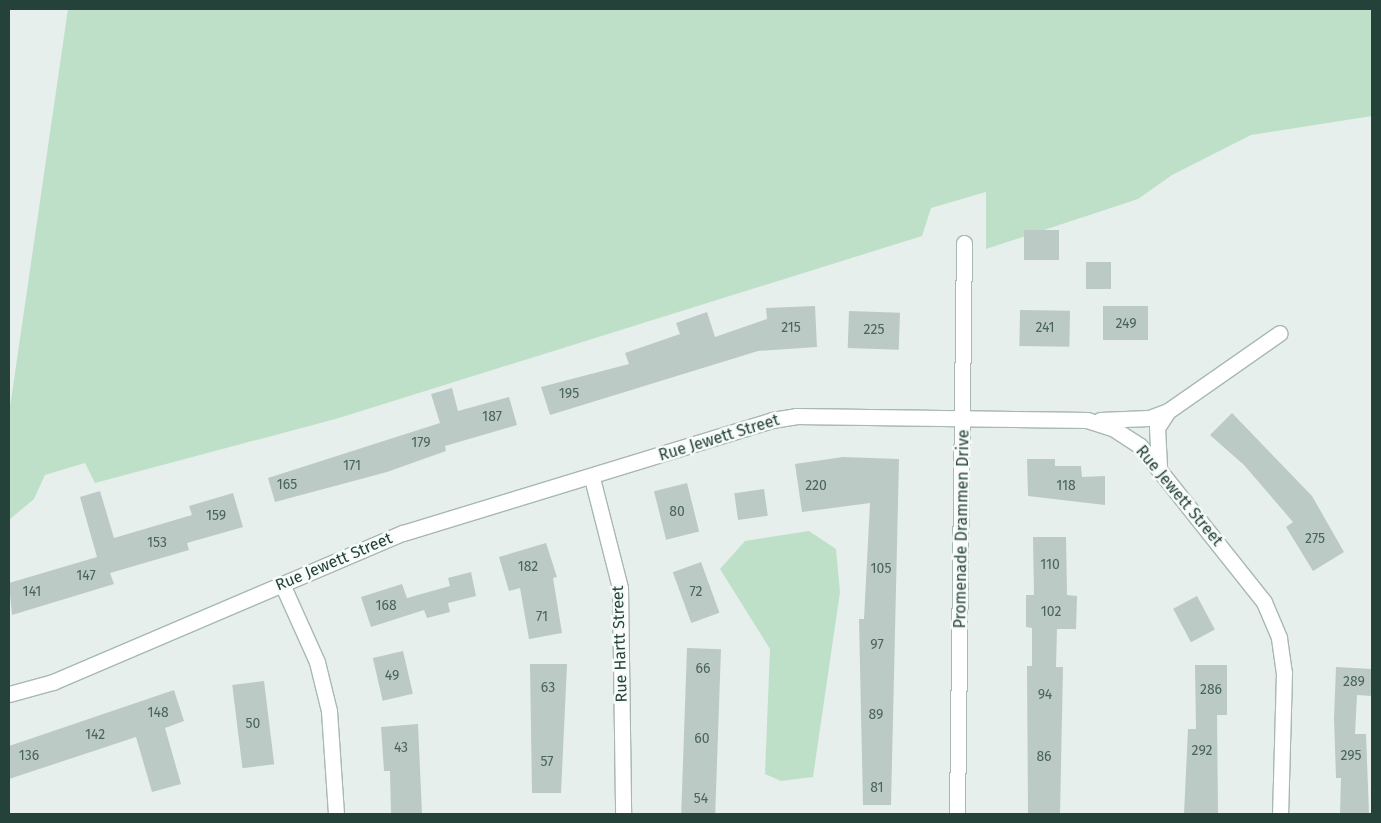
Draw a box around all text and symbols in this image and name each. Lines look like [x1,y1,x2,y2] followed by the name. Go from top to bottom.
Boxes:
[1115,316,1137,332] house number: 249
[781,320,801,336] house number: 215
[1035,320,1055,336] house number: 241
[864,322,884,338] house number: 225
[559,386,579,402] house number: 195
[482,409,502,425] house number: 187
[656,411,782,465] street label: Rue Jewett Street
[951,429,973,629] street label: Promenade Drammen Drive
[411,435,431,451] house number: 179
[1131,442,1227,550] street label: Rue Jewett Street
[343,458,361,474] house number: 171
[277,477,297,493] house number: 165
[805,478,827,494] house number: 220
[1056,478,1076,494] house number: 118
[669,504,685,520] house number: 80
[206,508,226,524] house number: 159
[273,529,395,595] street label: Rue Jewett Street
[1305,531,1325,547] house number: 275
[147,535,167,551] house number: 153
[1040,557,1060,573] house number: 110
[518,559,538,575] house number: 182
[871,561,891,577] house number: 105
[76,568,96,584] house number: 147
[23,584,41,600] house number: 141
[690,584,702,600] house number: 72
[608,585,632,703] street label: Rue Hartt Street
[375,598,397,614] house number: 168
[1041,604,1061,620] house number: 102
[536,609,548,625] house number: 71
[870,637,884,653] house number: 97
[696,661,710,677] house number: 66
[385,668,399,684] house number: 49
[1343,674,1365,690] house number: 289
[541,680,555,696] house number: 63
[1200,682,1222,698] house number: 286
[1038,687,1052,703] house number: 94
[147,705,169,721] house number: 148
[869,707,883,723] house number: 89
[246,716,260,732] house number: 50
[85,727,105,743] house number: 142
[694,731,710,747] house number: 60
[394,740,408,756] house number: 43
[1192,743,1212,759] house number: 292
[19,748,39,764] house number: 136
[1340,748,1362,764] house number: 295
[1036,749,1052,765] house number: 86
[541,754,553,770] house number: 57
[870,780,884,796] house number: 81
[694,791,708,807] house number: 54

